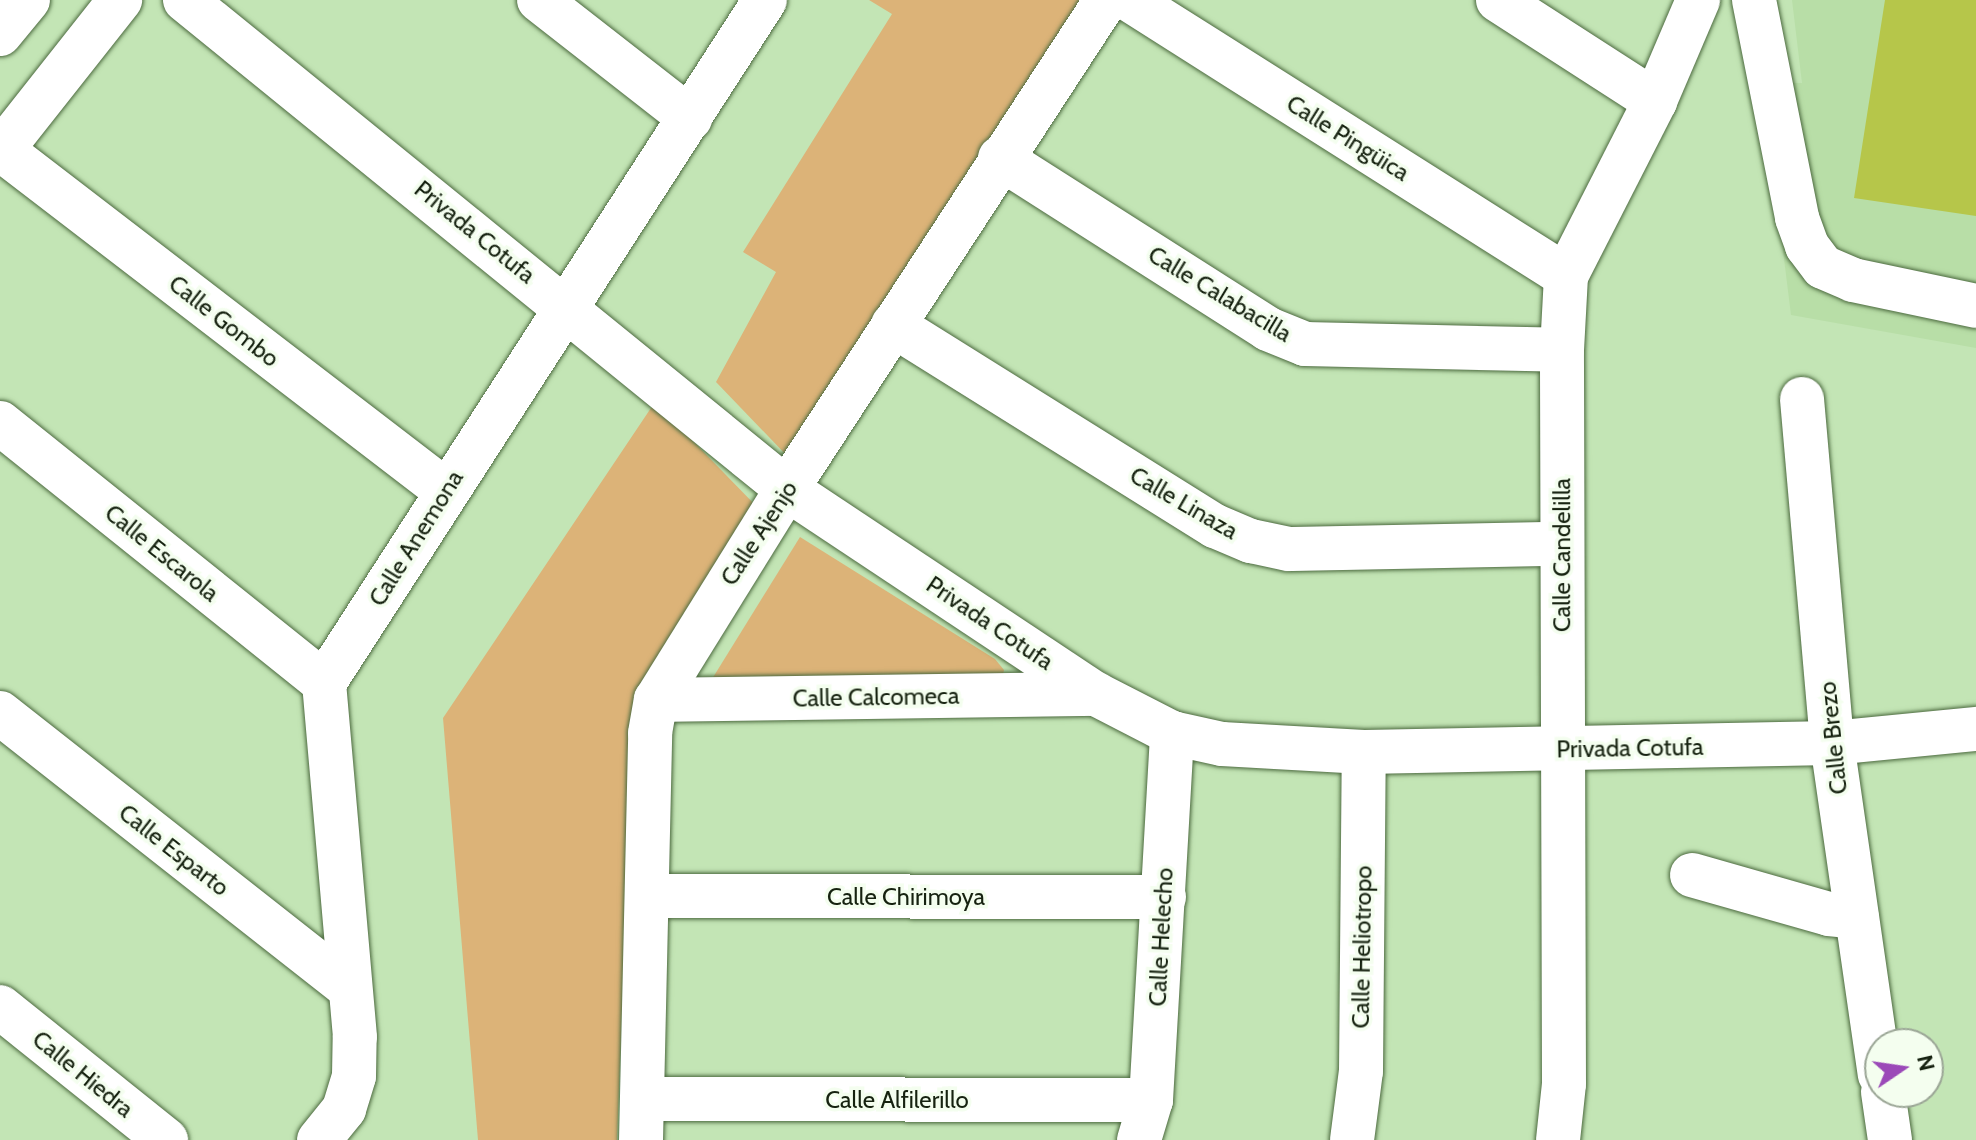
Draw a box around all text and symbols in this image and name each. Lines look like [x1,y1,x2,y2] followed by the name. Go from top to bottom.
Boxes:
[1281,89,1415,187] street label: Calle Pingüica
[409,175,541,289] street label: Privada Cotufa
[1143,240,1297,348] street label: Calle Calabacilla
[163,269,285,373] street label: Calle Gombo
[1125,461,1243,545] street label: Calle Linaza
[363,465,469,611] street label: Calle Anemona
[714,475,804,591] street label: Calle Ajenjo
[1548,478,1576,632] street label: Calle Candelilla
[99,498,225,608] street label: Calle Escarola
[921,570,1059,676] street label: Privada Cotufa
[1813,680,1853,796] street label: Calle Brezo
[792,681,960,713] street label: Calle Calcomeca
[1556,732,1704,764] street label: Privada Cotufa
[113,798,235,902] street label: Calle Esparto
[1346,865,1378,1029] street label: Calle Heliotropo
[1143,867,1179,1007] street label: Calle Helecho
[827,883,985,911] street label: Calle Chirimoya
[27,1025,139,1123] street label: Calle Hiedra
[1864,1028,1944,1108] north arrow
[1911,1052,1941,1074] text: N
[825,1086,969,1114] street label: Calle Alfilerillo

